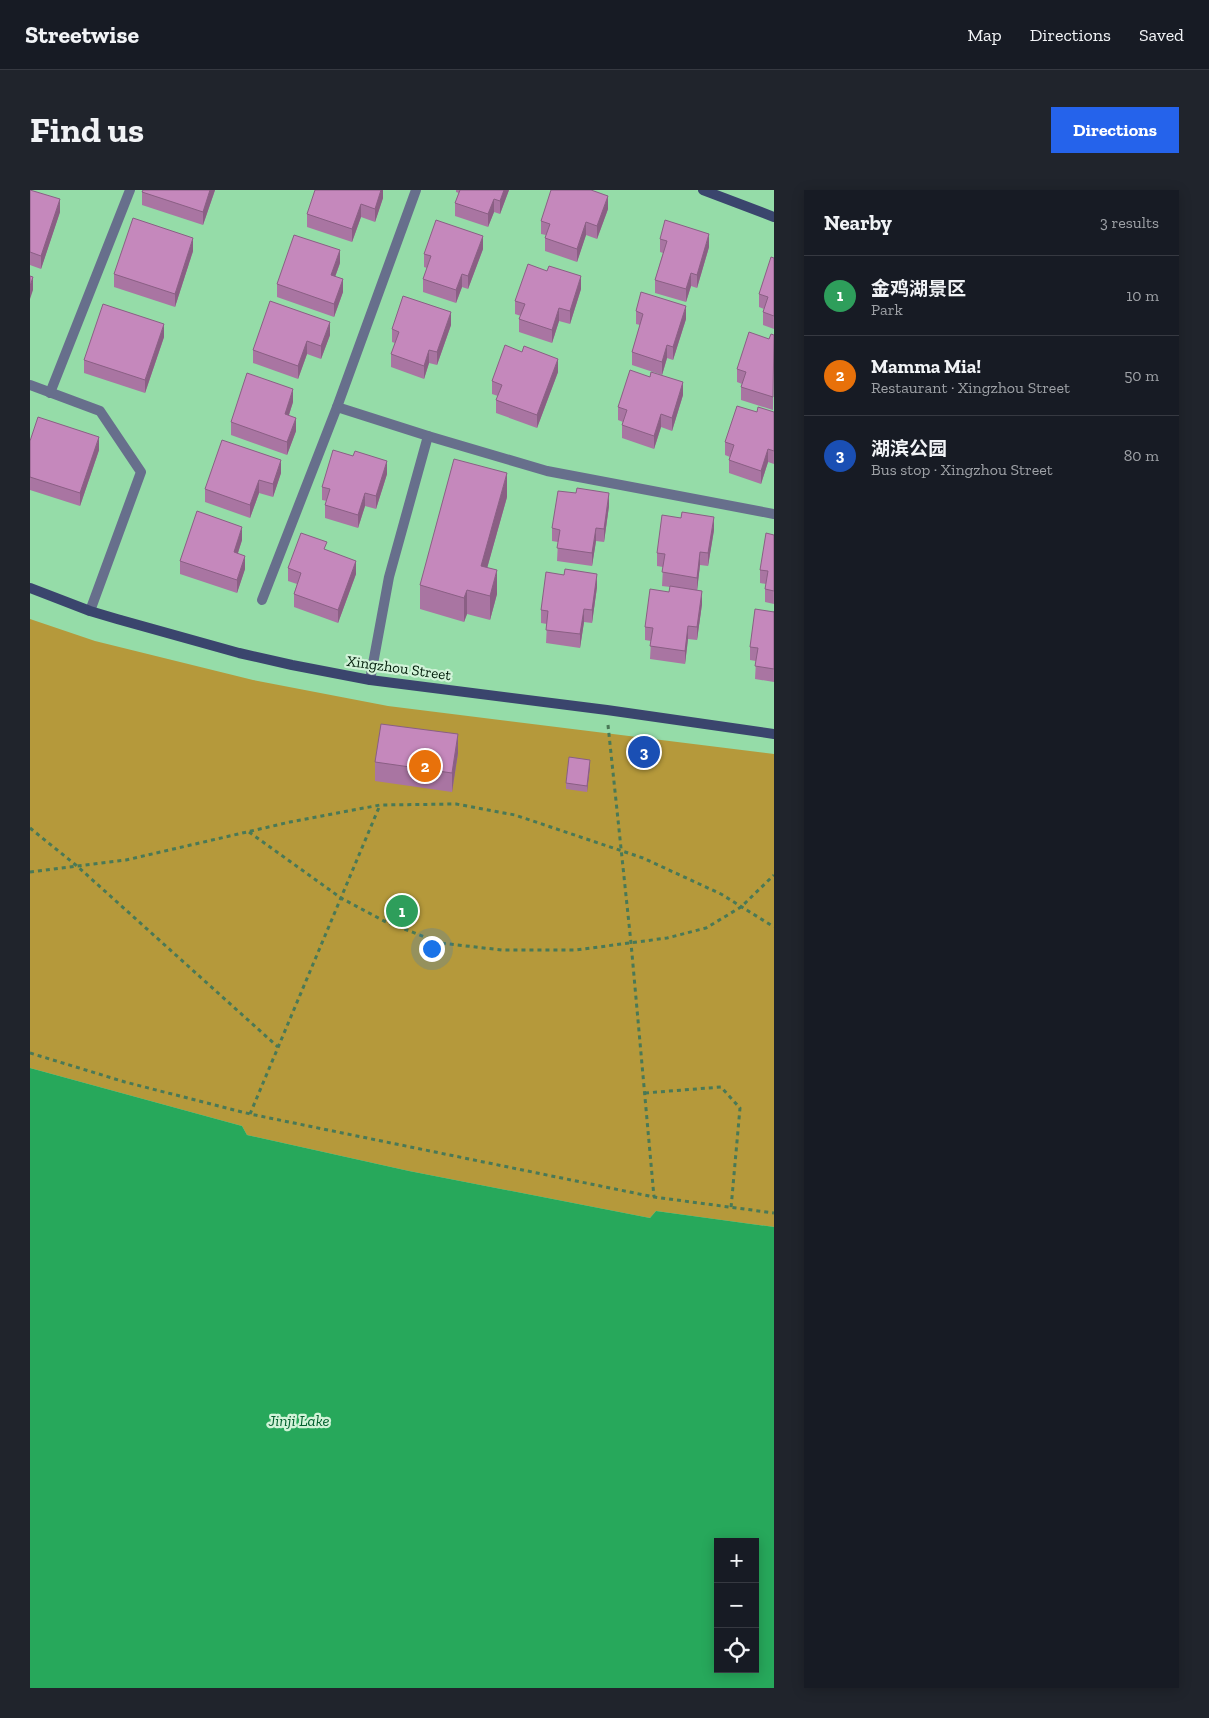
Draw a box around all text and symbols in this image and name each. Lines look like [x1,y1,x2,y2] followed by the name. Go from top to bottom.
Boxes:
[25,20,139,49] text: Streetwise
[967,24,1002,46] text: Map
[1030,24,1111,46] text: Directions
[1139,24,1184,46] text: Saved
[1051,107,1179,153] button: Directions
[30,109,144,151] text: Find us
[824,210,892,235] text: Nearby
[1100,213,1159,232] text: 3 results
[871,277,966,300] text: 金鸡湖景区
[837,286,843,305] text: 1
[1126,286,1159,305] text: 10 m
[871,300,903,319] text: Park
[871,355,981,378] text: Mamma Mia!
[836,366,844,385] text: 2
[1124,366,1159,385] text: 50 m
[871,378,1070,397] text: Restaurant · Xingzhou Street
[871,437,947,460] text: 湖滨公园
[836,446,844,465] text: 3
[1124,446,1159,465] text: 80 m
[871,460,1053,479] text: Bus stop · Xingzhou Street
[346,652,453,684] street label: Xingzhou Street
[628,733,660,771] pin: 3
[409,747,441,785] pin: 2
[386,892,418,930] pin: 1
[419,936,445,962] your location
[267,1411,330,1430] water label: Jinji Lake
[714,1538,759,1673] map controls
[714,1538,759,1583] button: +
[714,1583,759,1628] button: −
[714,1628,759,1673] button: locate

